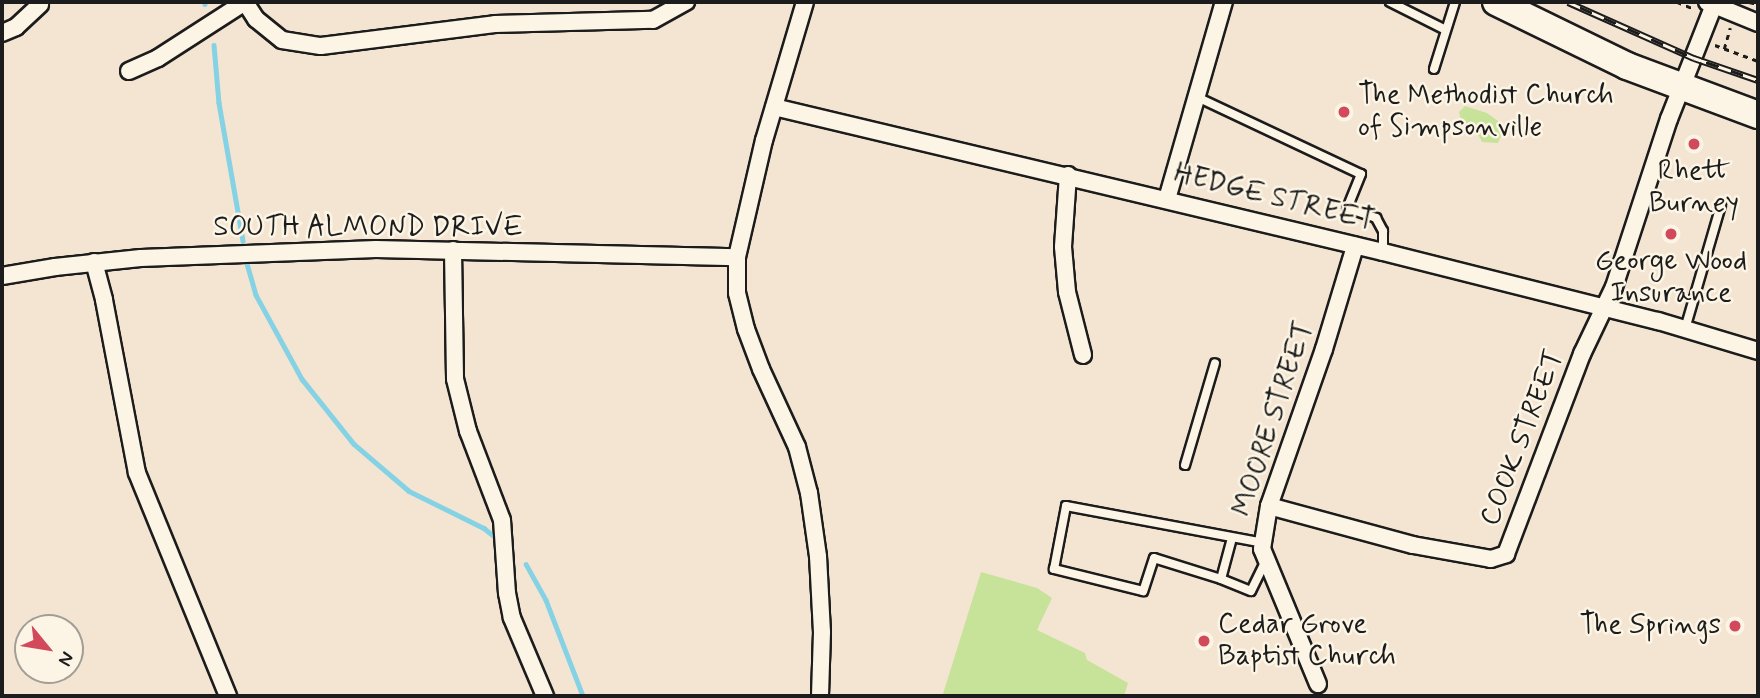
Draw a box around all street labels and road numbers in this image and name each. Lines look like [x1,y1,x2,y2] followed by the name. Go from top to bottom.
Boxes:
[1170,157,1378,239] street label: HEDGE STREET
[213,211,523,245] street label: SOUTH ALMOND DRIVE
[1226,316,1322,522] street label: MOORE STREET
[1473,344,1573,532] street label: COOK STREET

